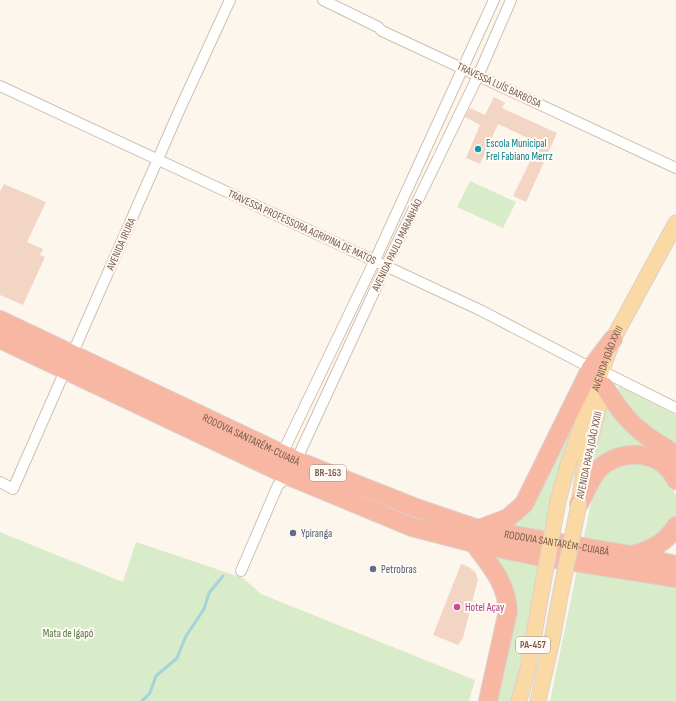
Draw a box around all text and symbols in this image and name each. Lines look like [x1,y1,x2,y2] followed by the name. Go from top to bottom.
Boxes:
[455,60,543,110] street label: TRAVESSA LUÍS BARBOSA
[486,137,553,163] place label: Escola Municipal Frei Fabiano Merrz
[473,144,483,154] marker: Escola Municipal Frei Fabiano Merrz
[226,187,379,267] street label: TRAVESSA PROFESSORA AGRIPINA DE MATOS
[368,196,425,294] street label: AVENIDA PAULO MARANHÃO
[103,216,138,273] street label: AVENIDA IRURA
[588,323,626,394] street label: AVENIDA JOÃO XXIII
[572,410,605,501] street label: AVENIDA PAPA JOÃO XXIII
[200,411,302,468] street label: RODOVIA SANTARÉM-CUIABÁ
[310,465,346,481] road number: BR-163
[301,527,332,540] place label: Ypiranga
[503,527,610,558] street label: RODOVIA SANTARÉM-CUIABÁ
[288,528,298,538] marker: Ypiranga
[381,563,417,576] place label: Petrobras
[368,564,378,574] marker: Petrobras
[465,601,505,614] place label: Hotel Açay
[452,602,462,612] marker: Hotel Açay
[43,627,94,640] park label: Mata de Igapó
[516,637,550,653] road number: PA-457

